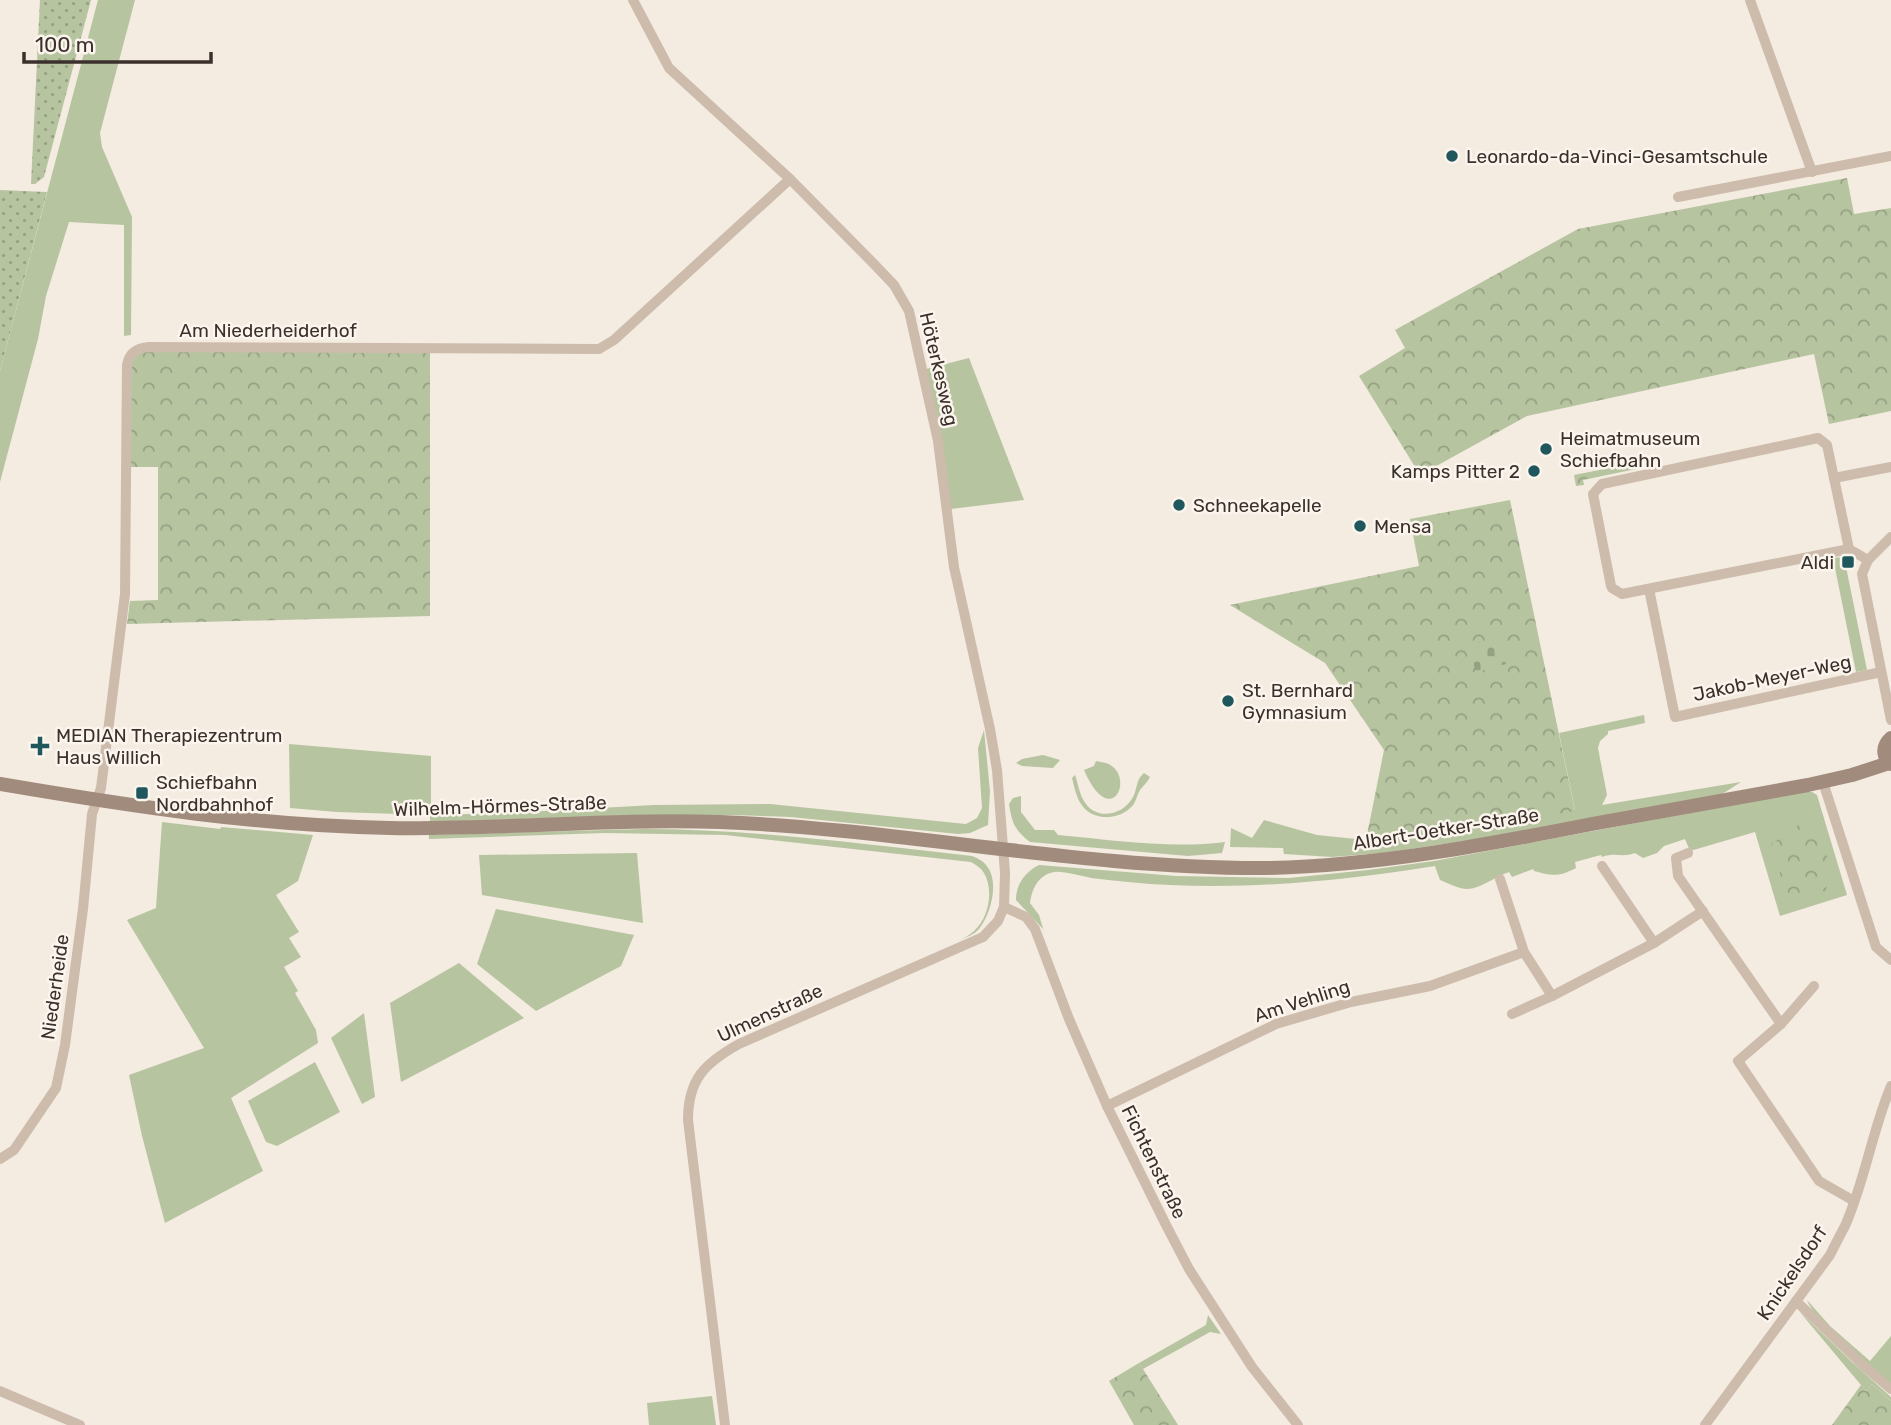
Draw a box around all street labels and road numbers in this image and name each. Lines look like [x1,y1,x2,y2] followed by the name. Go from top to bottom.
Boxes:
[915,310,963,428] street label: Höterkesweg
[179,319,357,342] street label: Am Niederheiderhof
[1691,650,1853,706] street label: Jakob-Meyer-Weg
[393,791,607,821] street label: Wilhelm-Hörmes-Straße
[1351,803,1541,855] street label: Albert-Oetker-Straße
[36,933,74,1041] street label: Niederheide
[1251,975,1353,1027] street label: Am Vehling
[714,979,826,1047] street label: Ulmenstraße
[1117,1101,1191,1223] street label: Fichtenstraße
[1752,1221,1832,1325] street label: Knickelsdorf

